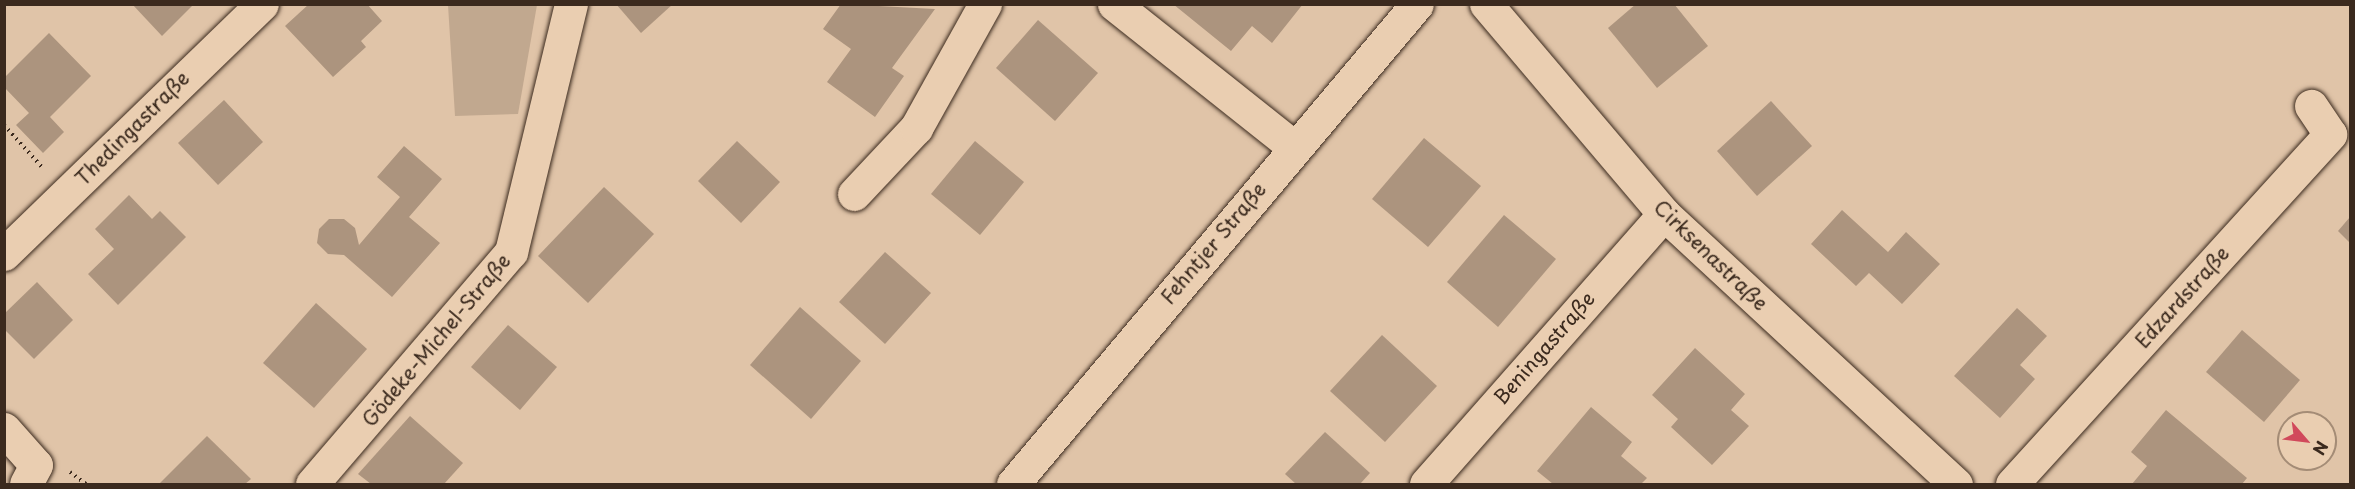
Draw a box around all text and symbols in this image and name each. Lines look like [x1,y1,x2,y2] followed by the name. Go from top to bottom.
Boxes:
[70,66,194,190] street label: Thedingastraße
[1155,177,1271,309] street label: Fehntjer Straße
[1649,195,1773,315] street label: Cirksenastraße
[2130,241,2234,353] street label: Edzardstraße
[357,249,515,431] street label: Gödeke-Michel-Straße
[1489,287,1599,409] street label: Beningastraße
[2277,411,2337,471] north arrow
[2308,437,2335,460] text: N

